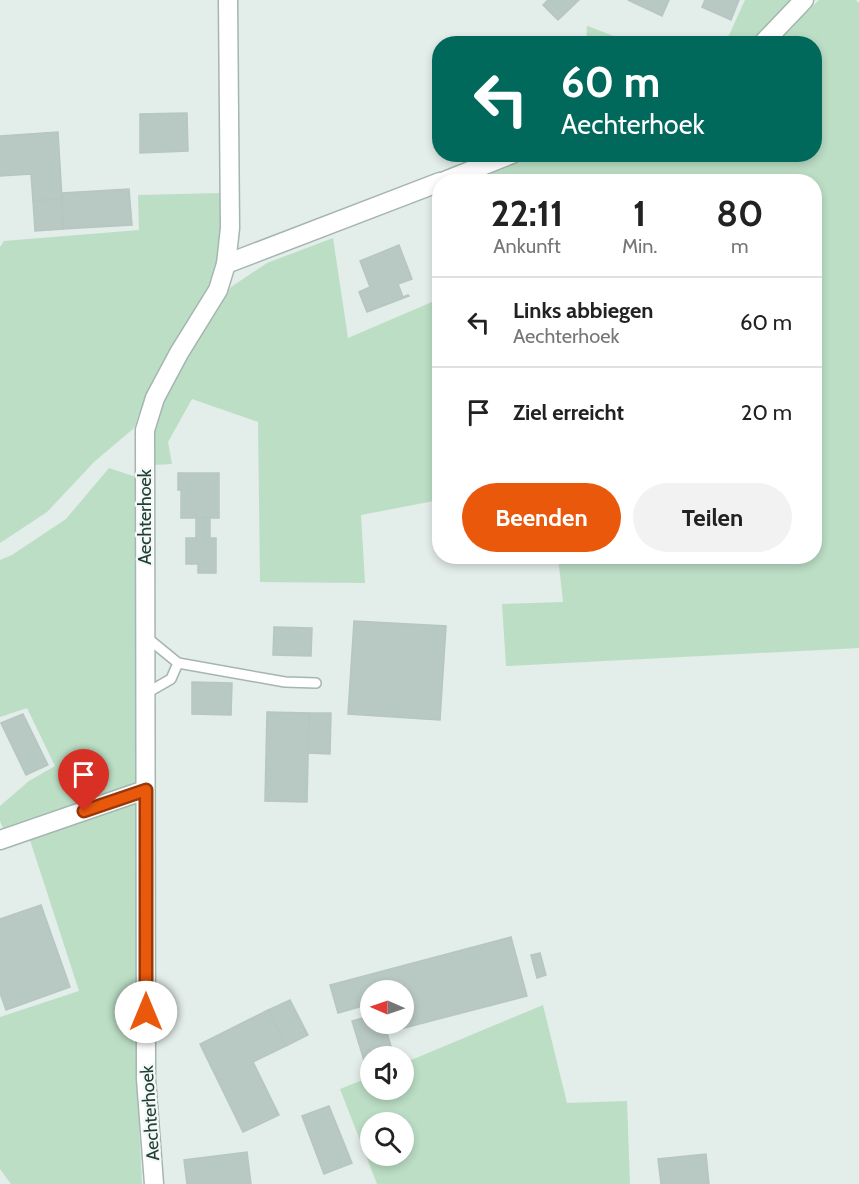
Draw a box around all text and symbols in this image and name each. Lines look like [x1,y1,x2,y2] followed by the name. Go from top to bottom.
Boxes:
[561,56,660,108] text: 60 m
[462,60,540,138] icon: left
[561,108,705,141] text: Aechterhoek
[491,191,563,235] text: 22:11
[633,191,646,235] text: 1
[716,191,763,235] text: 80
[493,234,561,258] text: Ankunft
[622,234,658,258] text: Min.
[731,234,749,258] text: m
[513,297,653,324] text: Links abbiegen
[462,306,495,339] icon: left
[740,309,792,336] text: 60 m
[513,324,619,348] text: Aechterhoek
[462,396,495,429] icon: arrive
[513,399,624,426] text: Ziel erreicht
[741,399,792,426] text: 20 m
[134,468,156,565] street label: Aechterhoek
[462,483,621,552] button: Beenden
[633,483,792,552] button: Teilen
[58,749,109,811] pin
[67,758,100,791] icon: arrive
[114,980,178,1044] position arrow
[360,980,414,1034] north arrow
[360,980,414,1166] map controls
[360,1046,414,1100] button: sound
[136,1064,164,1162] street label: Aechterhoek
[360,1112,414,1166] button: search

